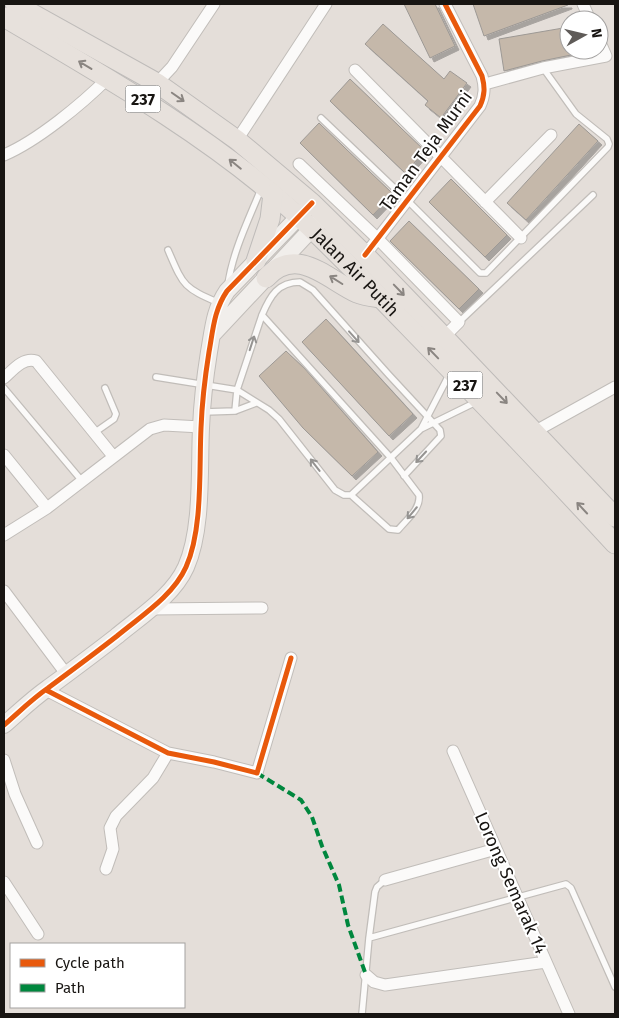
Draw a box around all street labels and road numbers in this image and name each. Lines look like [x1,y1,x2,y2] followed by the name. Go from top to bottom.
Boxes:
[126,86,160,112] road number: 237
[375,86,477,216] street label: Taman Teja Murni
[307,223,404,321] street label: Jalan Air Putih
[448,372,482,398] road number: 237
[470,809,552,958] street label: Lorong Semarak 14

